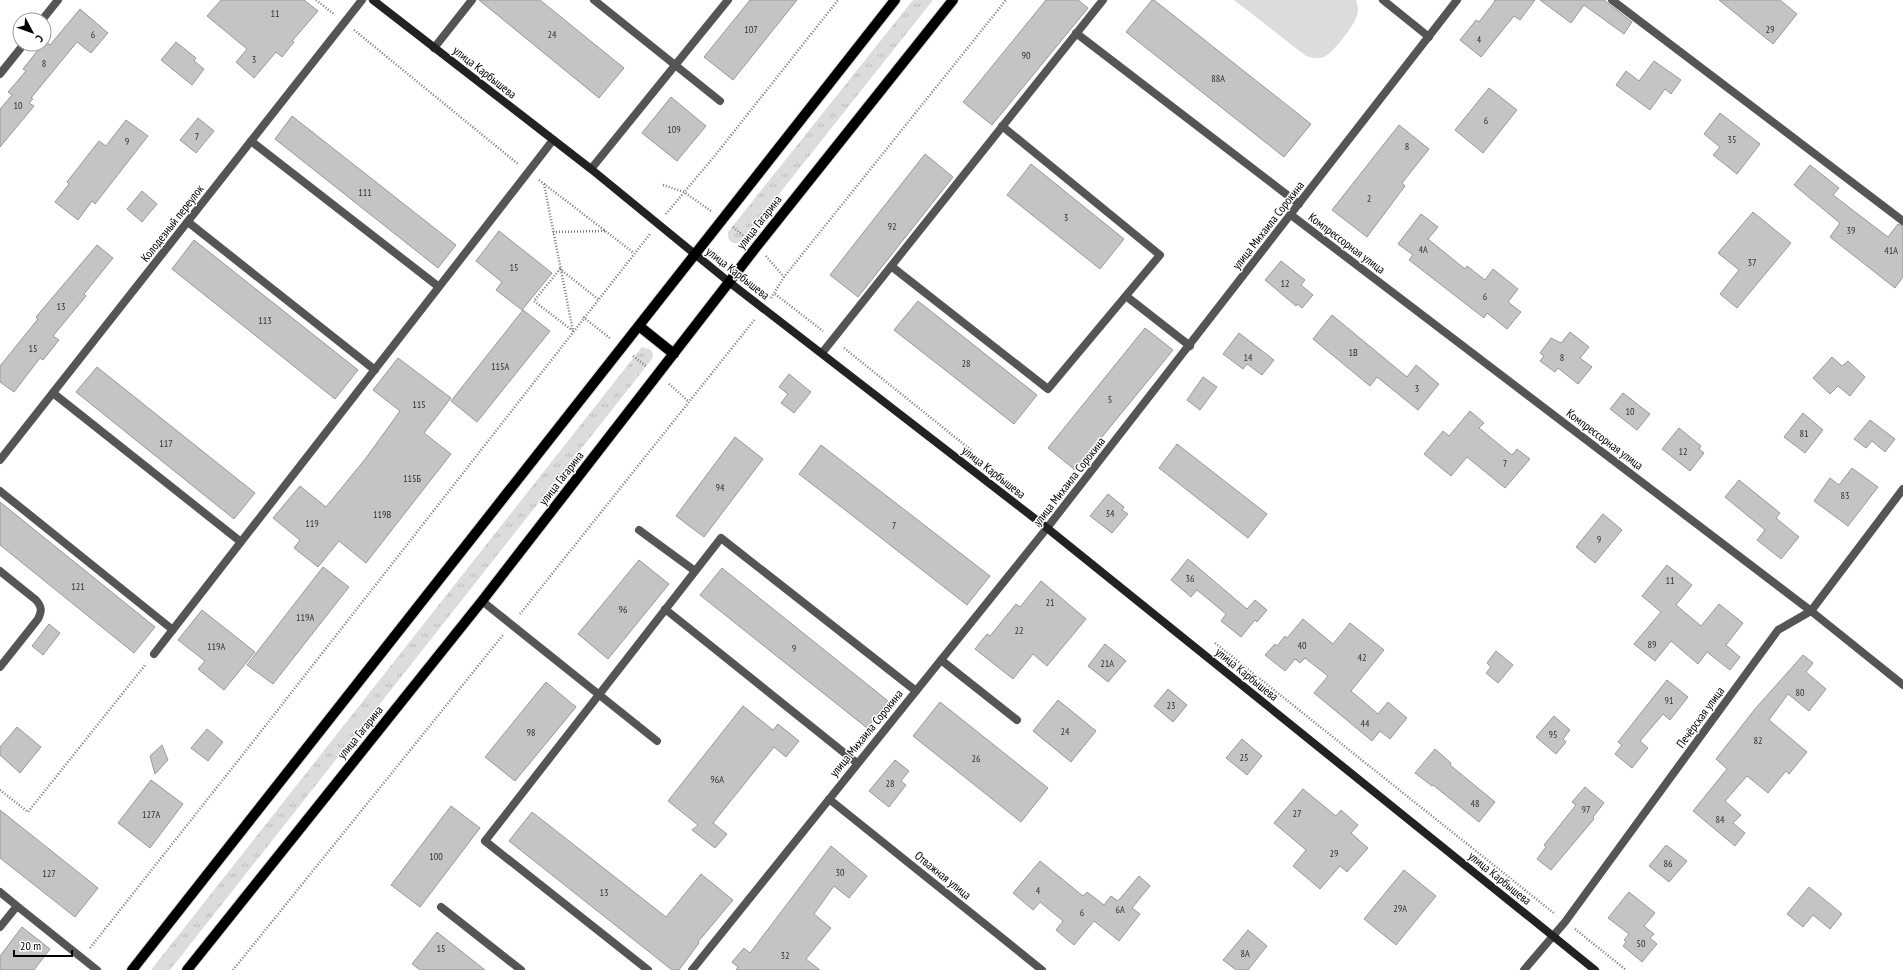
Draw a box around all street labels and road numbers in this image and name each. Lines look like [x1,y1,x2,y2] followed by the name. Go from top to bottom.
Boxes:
[450,43,520,102] street label: улица Карбышева
[1229,178,1307,272] street label: улица Михаила Сорокина
[137,181,207,265] street label: Колодезный переулок
[733,192,785,252] street label: улица Гагарина
[1306,209,1389,277] street label: Компрессорная улица
[703,244,773,303] street label: улица Карбышева
[1564,405,1647,473] street label: Компрессорная улица
[1030,434,1108,528] street label: улица Михаила Сорокина
[959,443,1029,502] street label: улица Карбышева
[535,448,587,508] street label: улица Гагарина
[1213,644,1282,704] street label: улица Карбышева
[1673,683,1727,750] street label: Печёрская улица
[826,686,906,780] street label: улица Михаила Сорокина
[334,702,386,762] street label: улица Гагарина
[912,848,974,902] street label: Отважная улица
[1466,848,1535,908] street label: улица Карбышева

